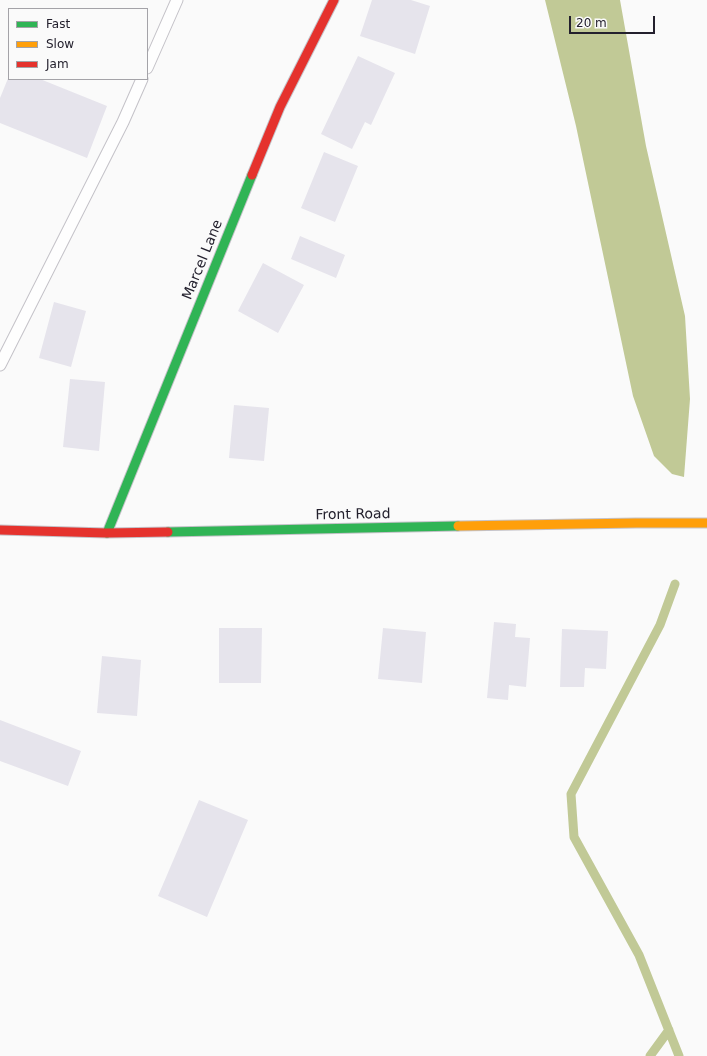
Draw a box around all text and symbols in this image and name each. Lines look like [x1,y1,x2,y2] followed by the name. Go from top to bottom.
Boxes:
[8,8,148,80] legend
[571,8,657,34] scale bar
[576,16,607,30] text: 20 m
[46,17,70,31] text: Fast
[46,37,74,51] text: Slow
[46,57,69,71] text: Jam
[179,218,227,302] street label: Marcel Lane
[315,506,391,524] street label: Front Road

